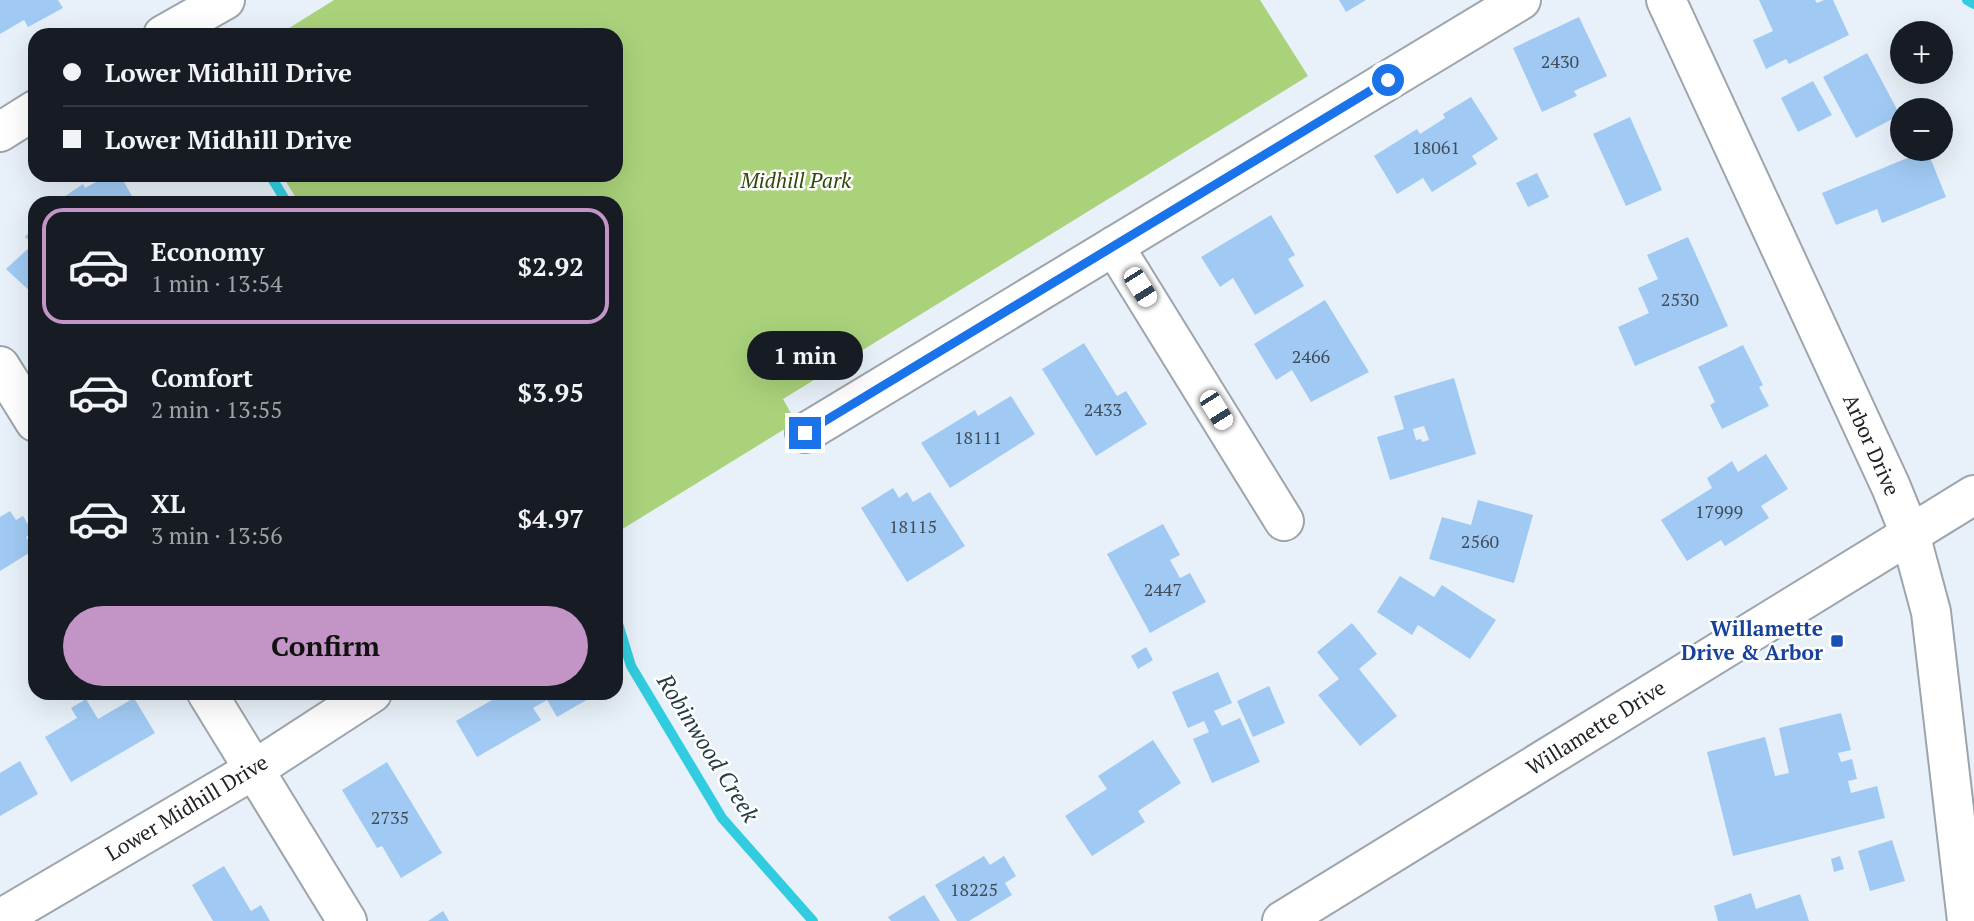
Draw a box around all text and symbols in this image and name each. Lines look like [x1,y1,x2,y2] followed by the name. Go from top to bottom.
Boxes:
[1890,21,1953,161] map controls
[1890,21,1953,84] button: +
[1541,49,1579,73] house number: 2430
[105,55,352,89] text: Lower Midhill Drive
[1372,64,1404,96] route start
[1890,98,1953,161] button: −
[105,122,352,156] text: Lower Midhill Drive
[1412,135,1460,159] house number: 18061
[740,166,852,194] park label: Midhill Park
[151,234,264,268] text: Economy
[67,235,130,298] icon: car
[518,249,584,283] text: $2.92
[1120,264,1161,310] car
[151,268,283,299] text: 1 min · 13:54
[1661,287,1699,311] house number: 2530
[747,332,863,380] callout: 1 min
[774,340,836,371] text: 1 min
[1292,344,1331,368] house number: 2466
[151,360,253,394] text: Comfort
[67,361,130,424] icon: car
[518,375,584,409] text: $3.95
[1196,387,1237,433] car
[1837,389,1907,500] street label: Arbor Drive
[151,394,283,425] text: 2 min · 13:55
[1084,397,1122,421] house number: 2433
[789,417,821,449] route end
[954,425,1002,449] house number: 18111
[151,486,185,520] text: XL
[67,487,130,550] icon: car
[1695,499,1743,523] house number: 17999
[518,501,584,535] text: $4.97
[889,514,937,538] house number: 18115
[151,520,283,551] text: 3 min · 13:56
[1461,529,1499,553] house number: 2560
[1144,577,1182,601] house number: 2447
[63,606,588,686] button: Confirm
[1681,614,1823,666] place label: Willamette Drive & Arbor
[1829,633,1845,649] marker: Willamette Drive & Arbor
[650,667,767,829] water label: Robinwood Creek
[1521,673,1670,781] street label: Willamette Drive
[100,748,273,867] street label: Lower Midhill Drive
[371,805,409,829] house number: 2735
[950,877,998,901] house number: 18225

